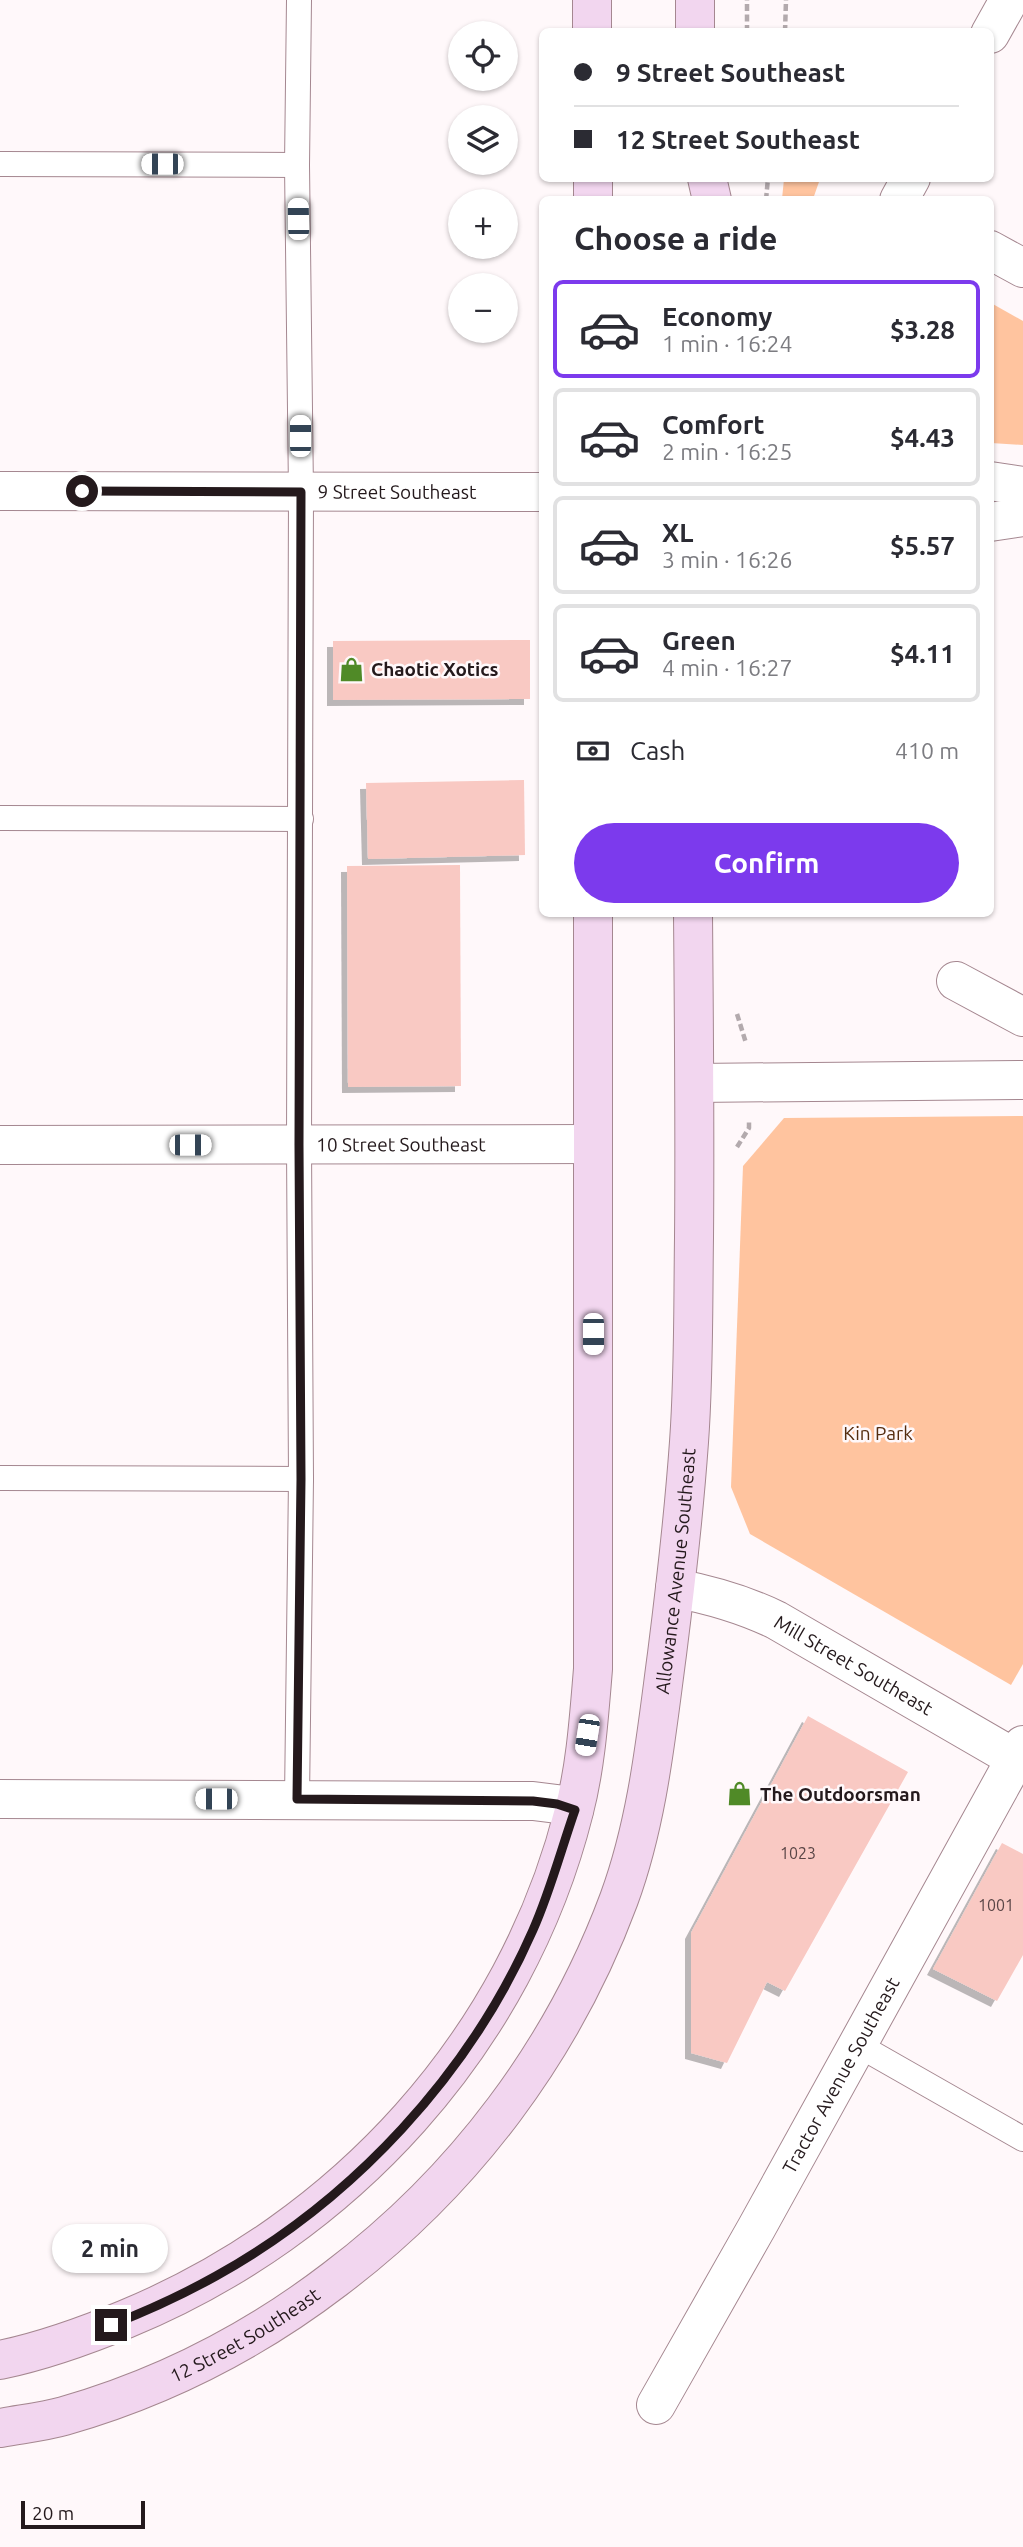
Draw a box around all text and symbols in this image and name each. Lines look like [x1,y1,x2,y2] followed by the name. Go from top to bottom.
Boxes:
[448,21,518,343] map controls
[448,21,518,91] button: locate
[616,58,845,87] text: 9 Street Southeast
[448,105,518,175] button: layers
[616,125,860,154] text: 12 Street Southeast
[142,154,184,175] car
[448,189,518,259] button: +
[288,198,309,240] car
[574,220,777,256] text: Choose a ride
[448,273,518,343] button: −
[578,298,641,361] icon: car
[662,302,772,331] text: Economy
[890,315,955,344] text: $3.28
[662,331,793,356] text: 1 min · 16:24
[578,406,641,469] icon: car
[662,410,765,439] text: Comfort
[290,415,311,457] car
[890,423,955,452] text: $4.43
[662,439,793,464] text: 2 min · 16:25
[66,475,98,507] route start
[318,481,477,503] street label: 9 Street Southeast
[578,514,641,577] icon: car
[662,518,693,547] text: XL
[890,531,955,560] text: $5.57
[662,547,793,572] text: 3 min · 16:26
[578,622,641,685] icon: car
[662,626,736,655] text: Green
[890,639,955,668] text: $4.11
[337,655,365,683] shop icon: Chaotic Xotics
[662,655,793,680] text: 4 min · 16:27
[371,658,499,680] place label: Chaotic Xotics
[574,732,612,770] icon: cash
[630,736,685,765] text: Cash
[895,738,959,763] text: 410 m
[574,823,959,903] button: Confirm
[316,1133,486,1155] street label: 10 Street Southeast
[170,1135,212,1156] car
[583,1313,604,1355] car
[843,1422,913,1444] park label: Kin Park
[651,1447,700,1695] street label: Allowance Avenue Southeast
[771,1611,937,1720] street label: Mill Street Southeast
[574,1713,601,1757] car
[726,1780,754,1808] shop icon: The Outdoorsman
[760,1783,921,1805] place label: The Outdoorsman
[196,1789,238,1810] car
[780,1844,816,1862] house number: 1023
[978,1896,1014,1914] house number: 1001
[778,1973,904,2177] street label: Tractor Avenue Southeast
[53,2224,169,2272] callout: 2 min
[81,2236,139,2261] text: 2 min
[167,2283,324,2387] street label: 12 Street Southeast
[95,2309,127,2341] route end
[21,2498,145,2530] scale bar
[32,2502,74,2524] text: 20 m

